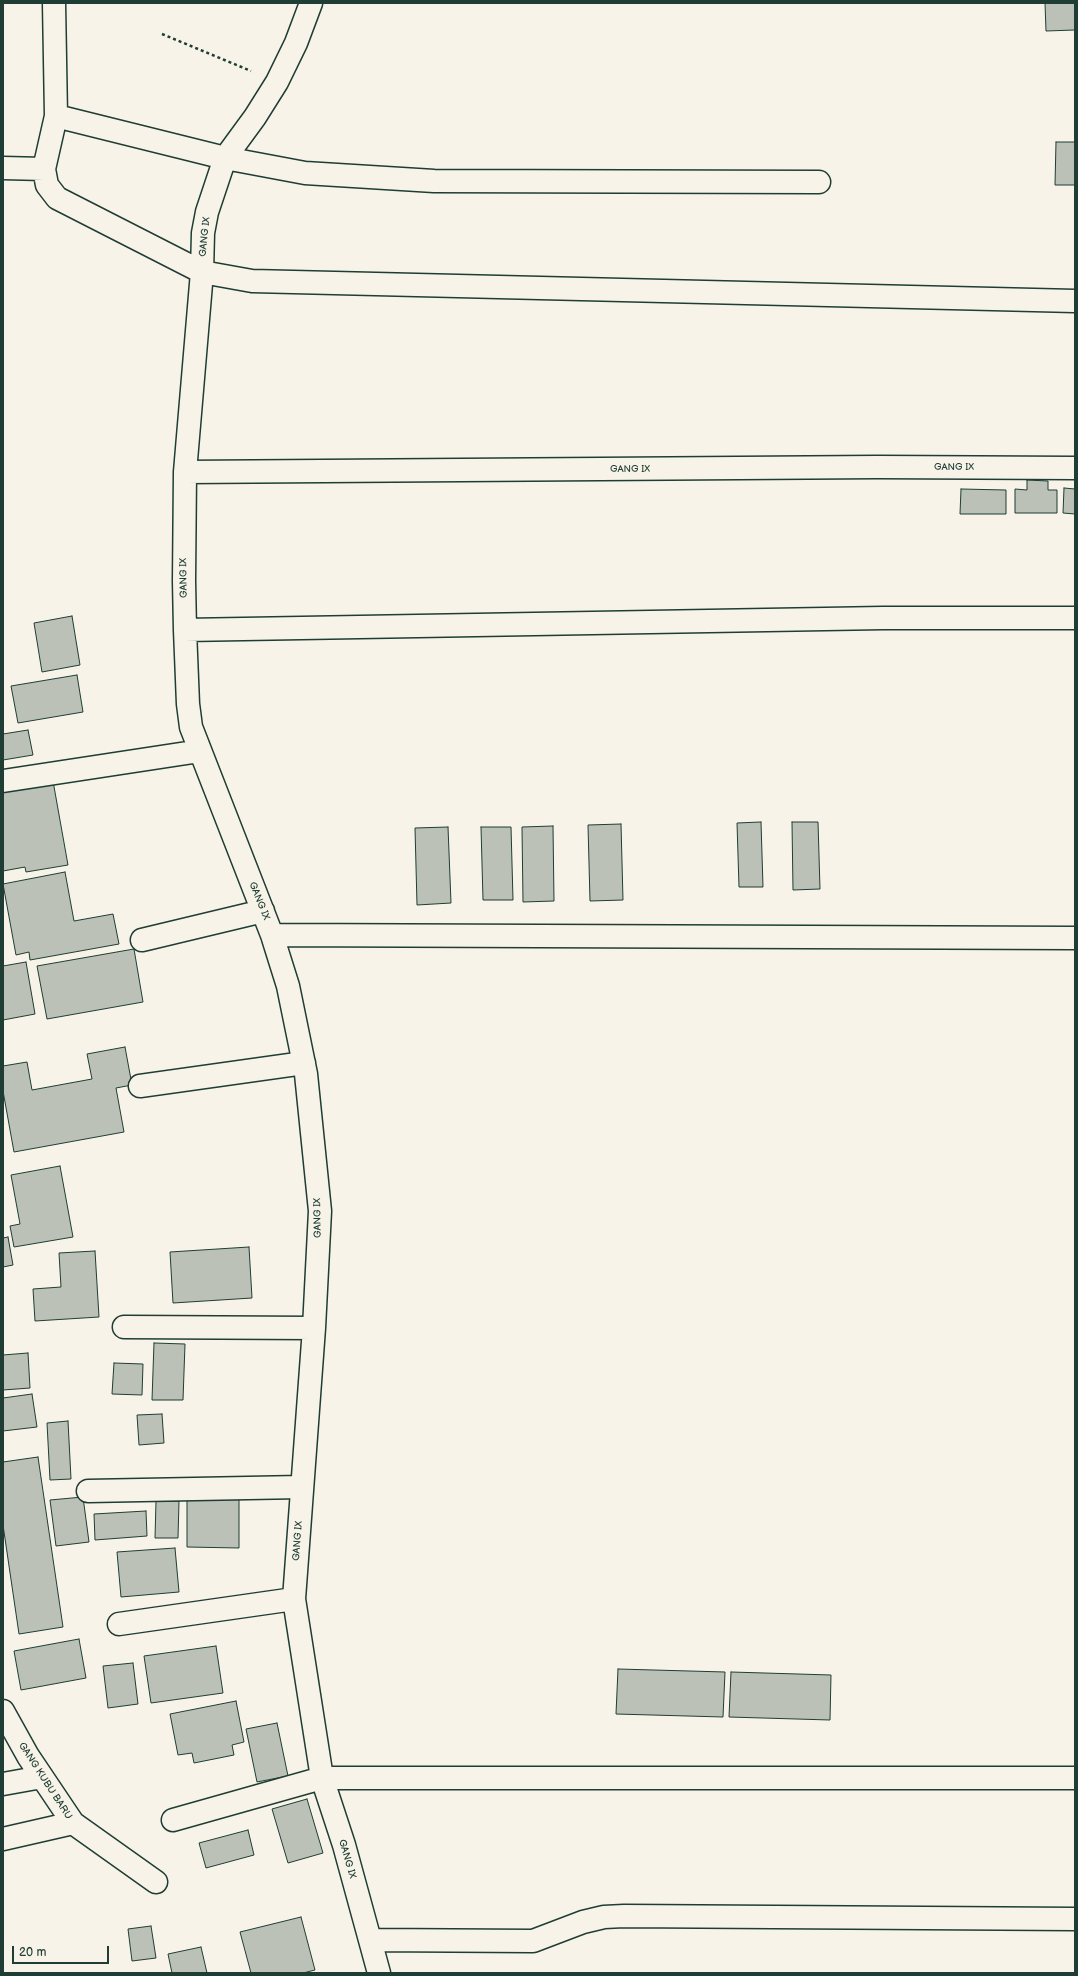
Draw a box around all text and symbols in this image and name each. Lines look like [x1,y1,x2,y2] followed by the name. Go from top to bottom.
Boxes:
[197,217,213,257] street label: GANG IX
[934,461,974,473] street label: GANG IX
[610,463,650,475] street label: GANG IX
[178,558,190,598] street label: GANG IX
[246,880,272,922] street label: GANG IX
[312,1198,324,1238] street label: GANG IX
[291,1521,305,1561] street label: GANG IX
[16,1740,74,1822] street label: GANG KUBU BARU
[336,1838,358,1880] street label: GANG IX
[14,1938,111,1964] scale bar
[19,1945,46,1960] text: 20 m

